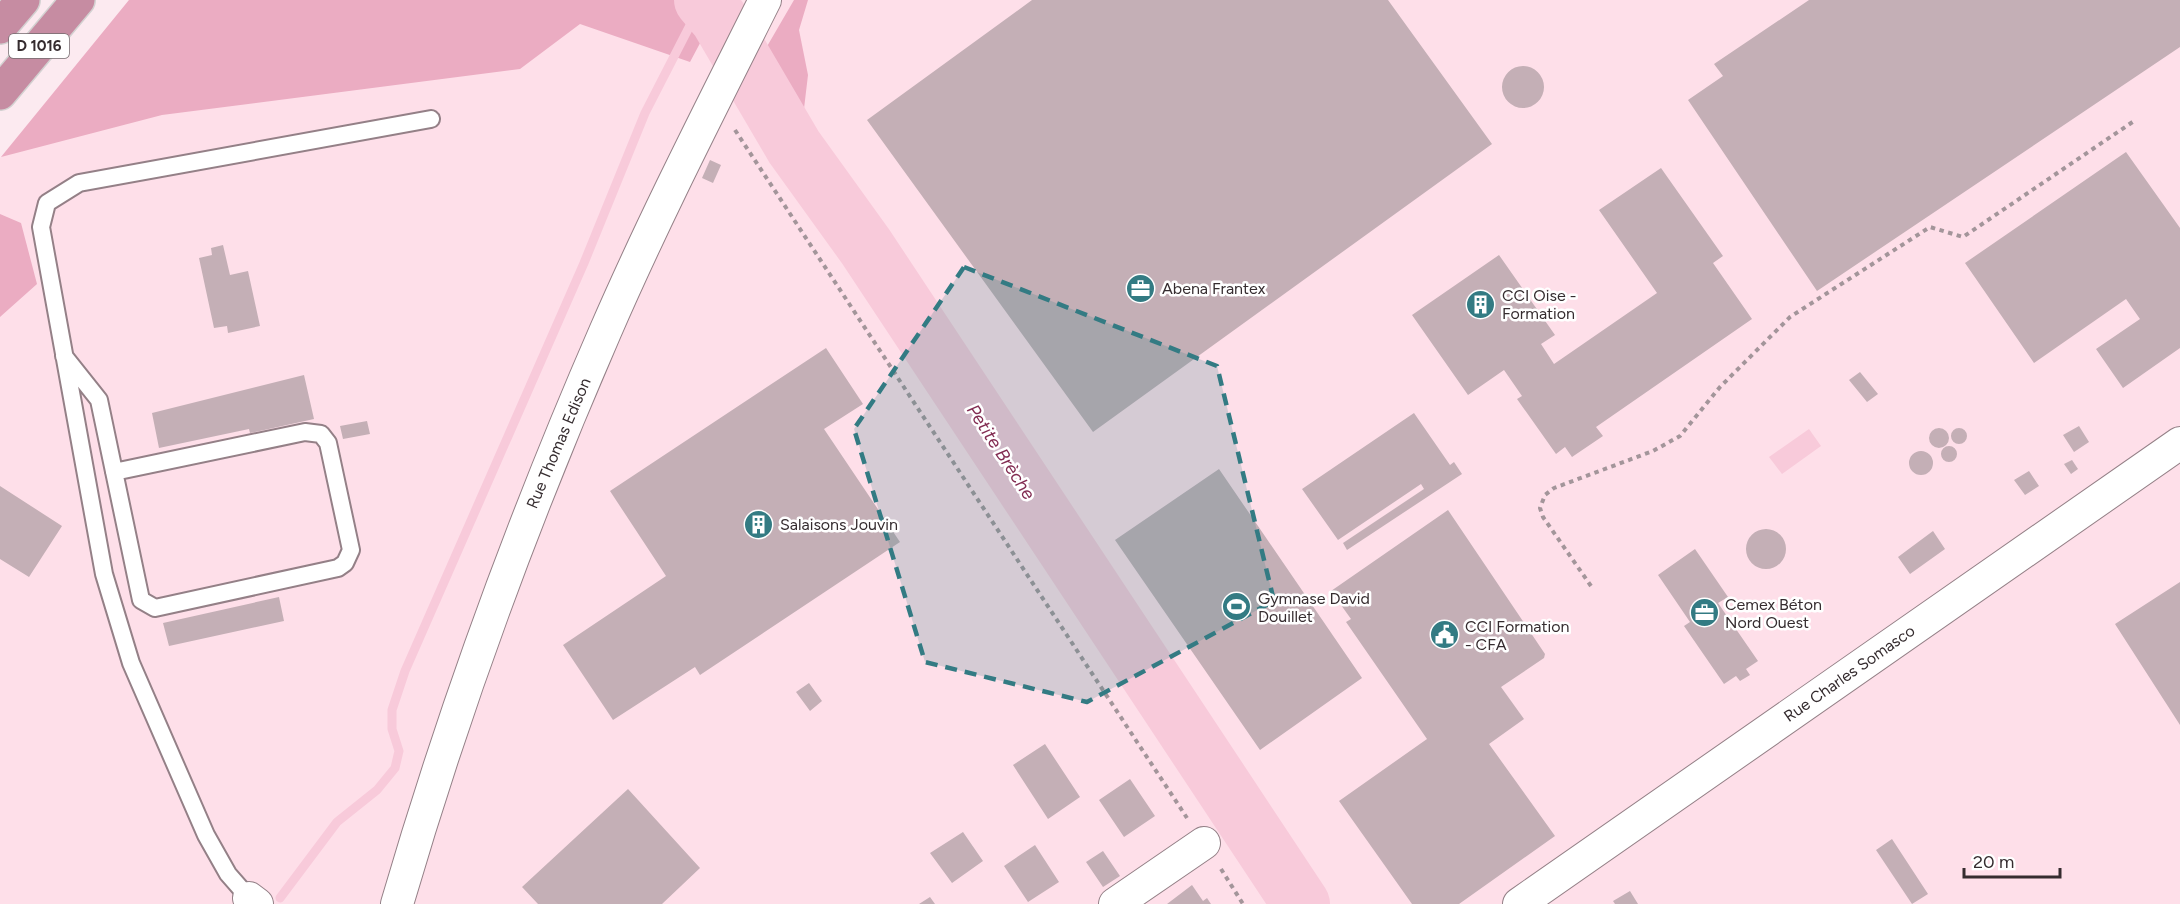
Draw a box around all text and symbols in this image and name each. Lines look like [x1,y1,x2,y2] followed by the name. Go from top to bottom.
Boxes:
[9,34,69,58] road number: D 1016
[1125,272,1157,304] office icon: Abena Frantex
[1162,279,1266,298] place label: Abena Frantex
[1502,286,1576,323] place label: CCI Oise - Formation
[1465,288,1497,320] building icon: CCI Oise - Formation
[522,375,595,511] street label: Rue Thomas Edison
[962,400,1040,504] water label: Petite Brèche
[743,508,775,540] building icon: Salaisons Jouvin
[780,515,898,534] place label: Salaisons Jouvin
[1258,589,1370,626] place label: Gymnase David Douillet
[1221,591,1253,623] sports icon: Gymnase David Douillet
[1725,595,1822,632] place label: Cemex Béton Nord Ouest
[1688,597,1720,629] office icon: Cemex Béton Nord Ouest
[1465,617,1569,654] place label: CCI Formation - CFA
[1428,619,1460,651] public building icon: CCI Formation - CFA
[1780,621,1918,726] street label: Rue Charles Somasco
[1964,841,2060,879] scale bar
[1973,851,2014,873] text: 20 m

